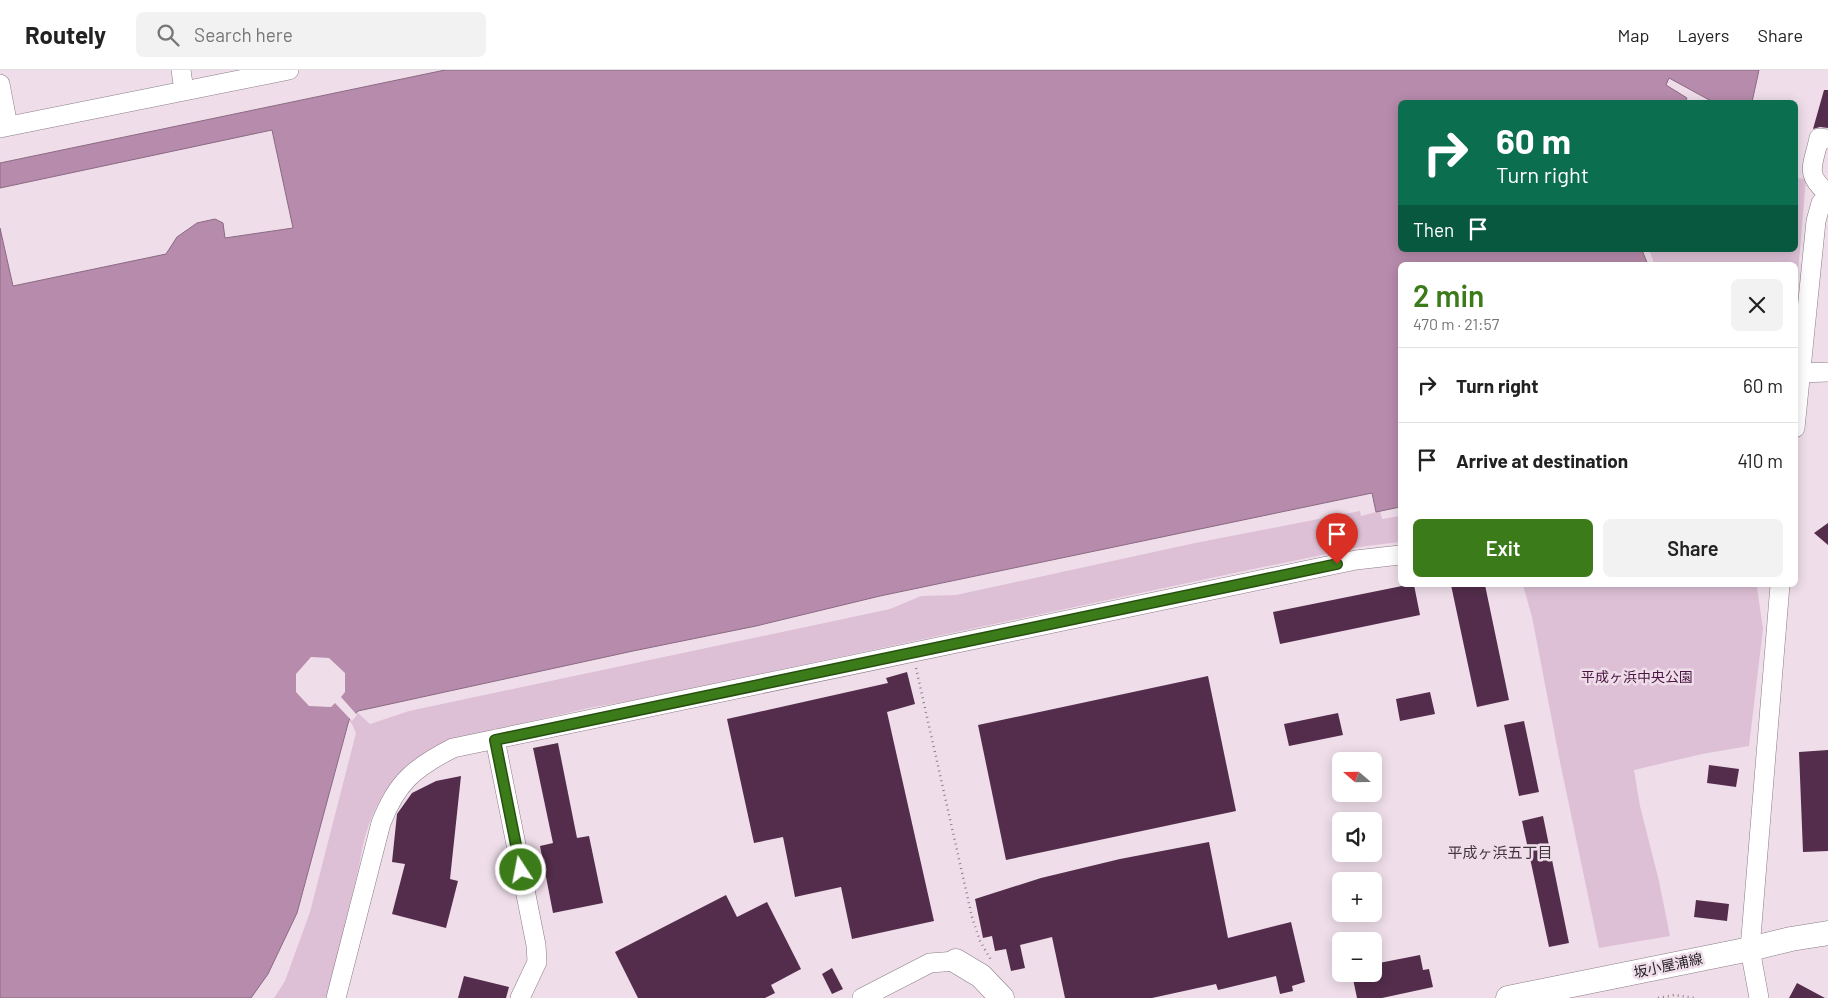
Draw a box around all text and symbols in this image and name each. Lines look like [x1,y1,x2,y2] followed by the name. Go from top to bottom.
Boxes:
[136,12,486,57] search box
[25,20,106,49] text: Routely
[154,21,182,49] icon: search
[194,23,293,46] text: Search here
[1617,24,1649,46] text: Map
[1677,24,1730,46] text: Layers
[1758,24,1803,46] text: Share
[1496,119,1571,161] text: 60 m
[1413,120,1478,185] icon: right
[1496,161,1589,187] text: Turn right
[1464,215,1492,243] icon: arrive
[1413,218,1454,241] text: Then
[1413,277,1484,313] text: 2 min
[1731,279,1783,331] button: close
[1413,314,1499,333] text: 470 m · 21:57
[1413,371,1441,399] icon: right
[1456,374,1538,397] text: Turn right
[1743,374,1783,397] text: 60 m
[1413,446,1441,474] icon: arrive
[1456,449,1628,472] text: Arrive at destination
[1737,449,1783,472] text: 410 m
[1316,513,1358,564] pin
[1413,519,1593,577] button: Exit
[1603,519,1783,577] button: Share
[1323,520,1351,548] icon: arrive
[1581,668,1693,685] park label: 平成ヶ浜中央公園
[1332,752,1382,802] north arrow
[1332,752,1382,982] map controls
[1332,812,1382,862] button: sound
[494,843,546,895] position arrow
[1447,843,1553,861] district label: 平成ヶ浜五丁目
[1332,872,1382,922] button: +
[1332,932,1382,982] button: −
[1632,949,1704,981] street label: 坂小屋浦線

